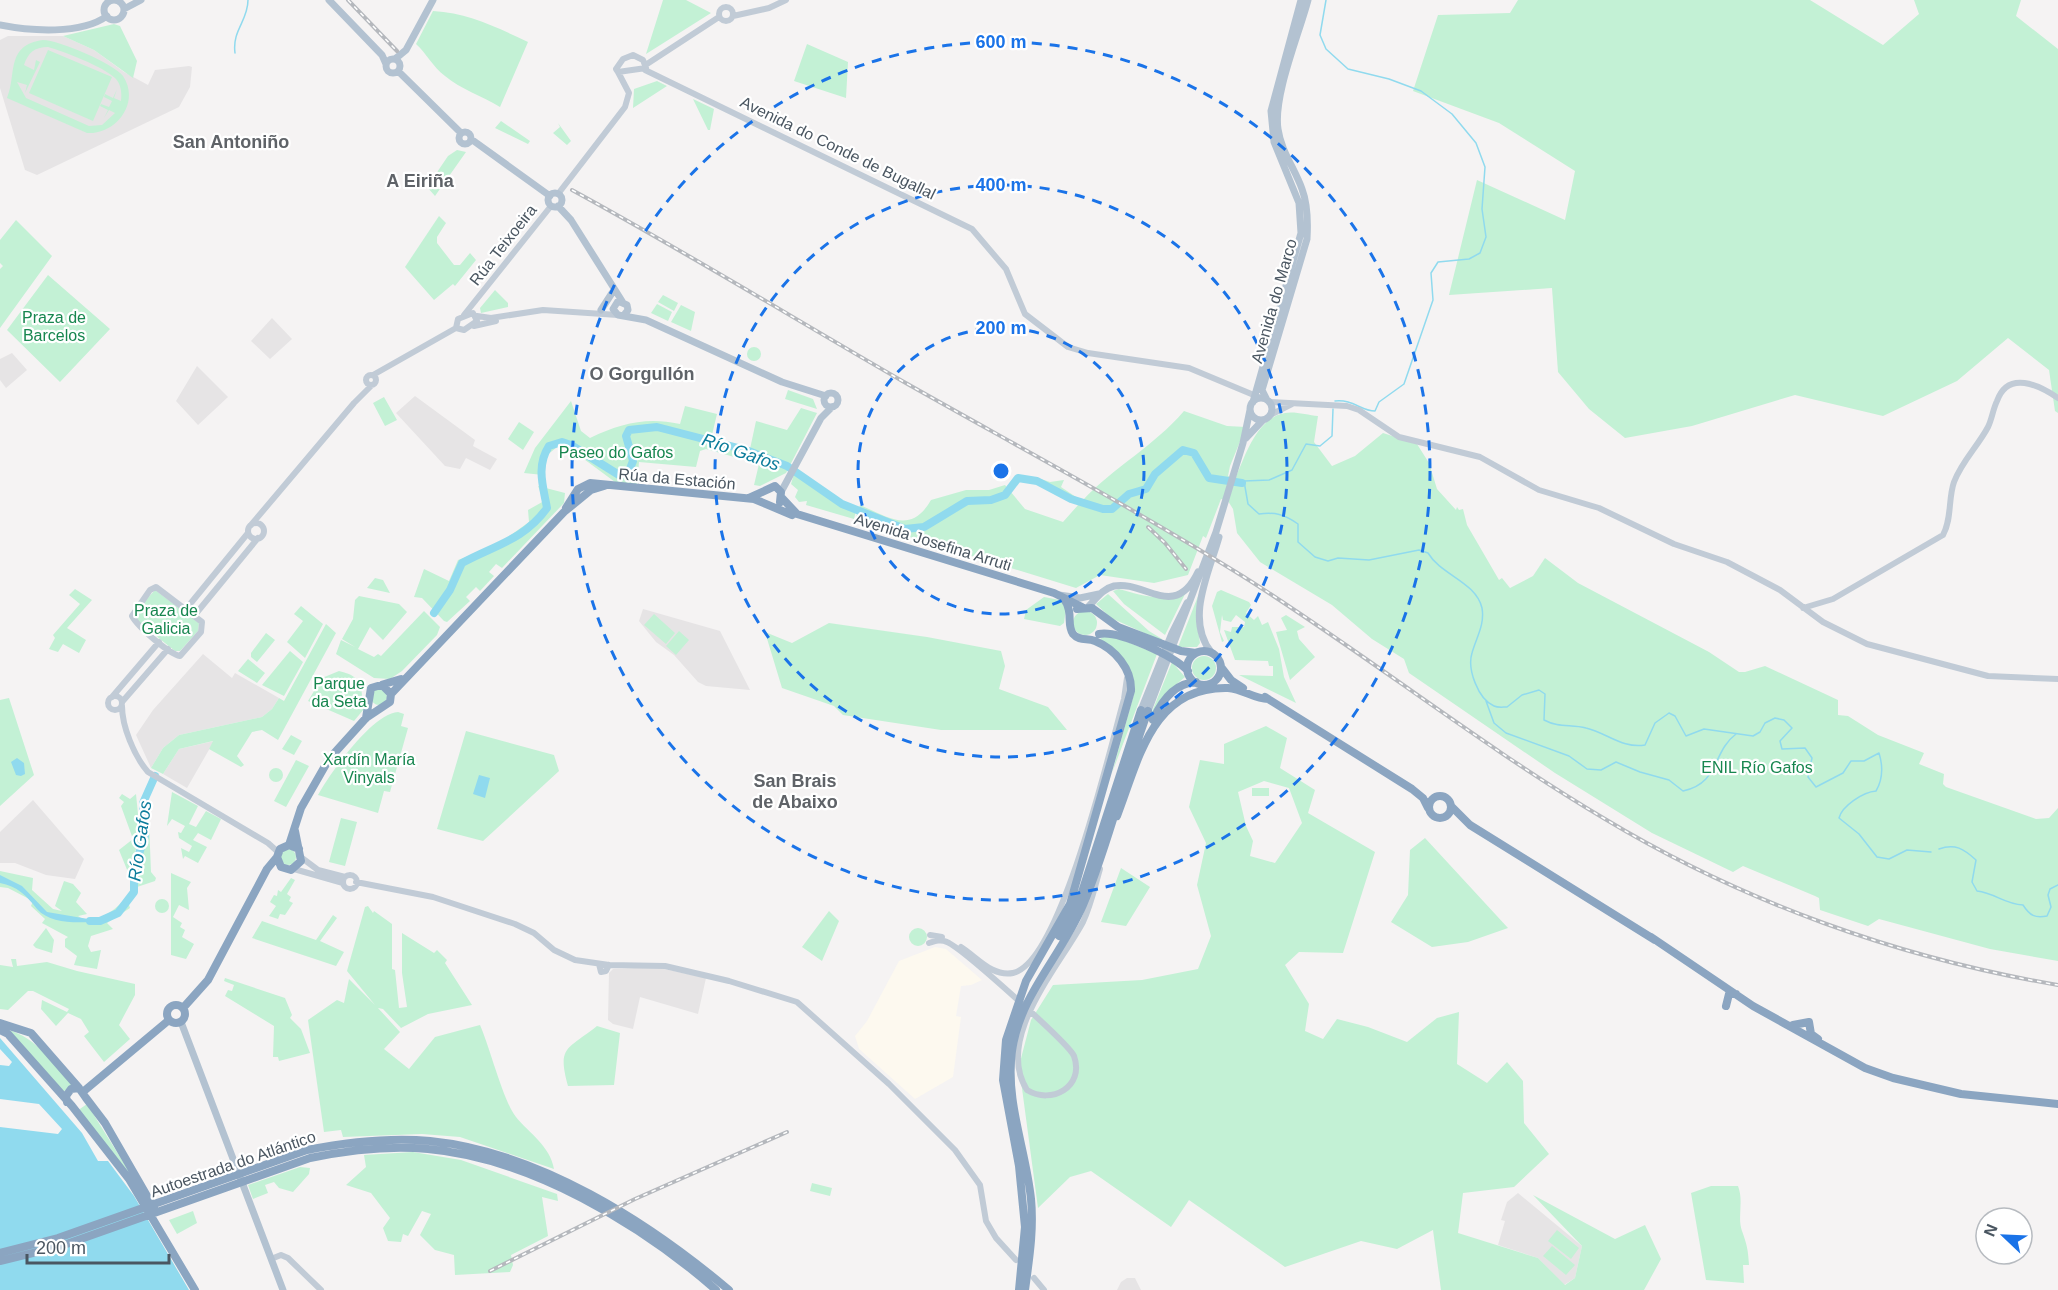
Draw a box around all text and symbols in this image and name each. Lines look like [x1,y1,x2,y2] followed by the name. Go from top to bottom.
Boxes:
[975,32,1027,52] text: 600 m
[738,93,938,203] street label: Avenida do Conde de Bugallal
[173,132,289,152] district label: San Antoniño
[386,171,455,191] district label: A Eiriña
[975,175,1027,195] text: 400 m
[466,201,540,289] street label: Rúa Teixoeira
[1248,237,1300,365] street label: Avenida do Marco
[22,309,86,344] park label: Praza de Barcelos
[975,318,1027,338] text: 200 m
[590,364,695,384] district label: O Gorgullón
[699,429,783,475] water label: Río Gafos
[559,444,673,461] park label: Paseo do Gafos
[991,461,1011,481] centre of rings
[618,465,736,493] street label: Rúa da Estación
[852,510,1014,574] street label: Avenida Josefina Arruti
[134,602,198,637] park label: Praza de Galicia
[311,675,367,710] park label: Parque da Seta
[323,751,415,786] park label: Xardín María Vinyals
[1701,759,1813,776] park label: ENIL Río Gafos
[752,771,838,812] district label: San Brais de Abaixo
[124,799,156,883] water label: Río Gafos
[148,1128,318,1200] street label: Autoestrada do Atlántico
[1974,1206,2034,1266] north arrow
[1981,1222,2001,1239] text: N
[27,1227,170,1265] scale bar
[36,1238,86,1258] text: 200 m

